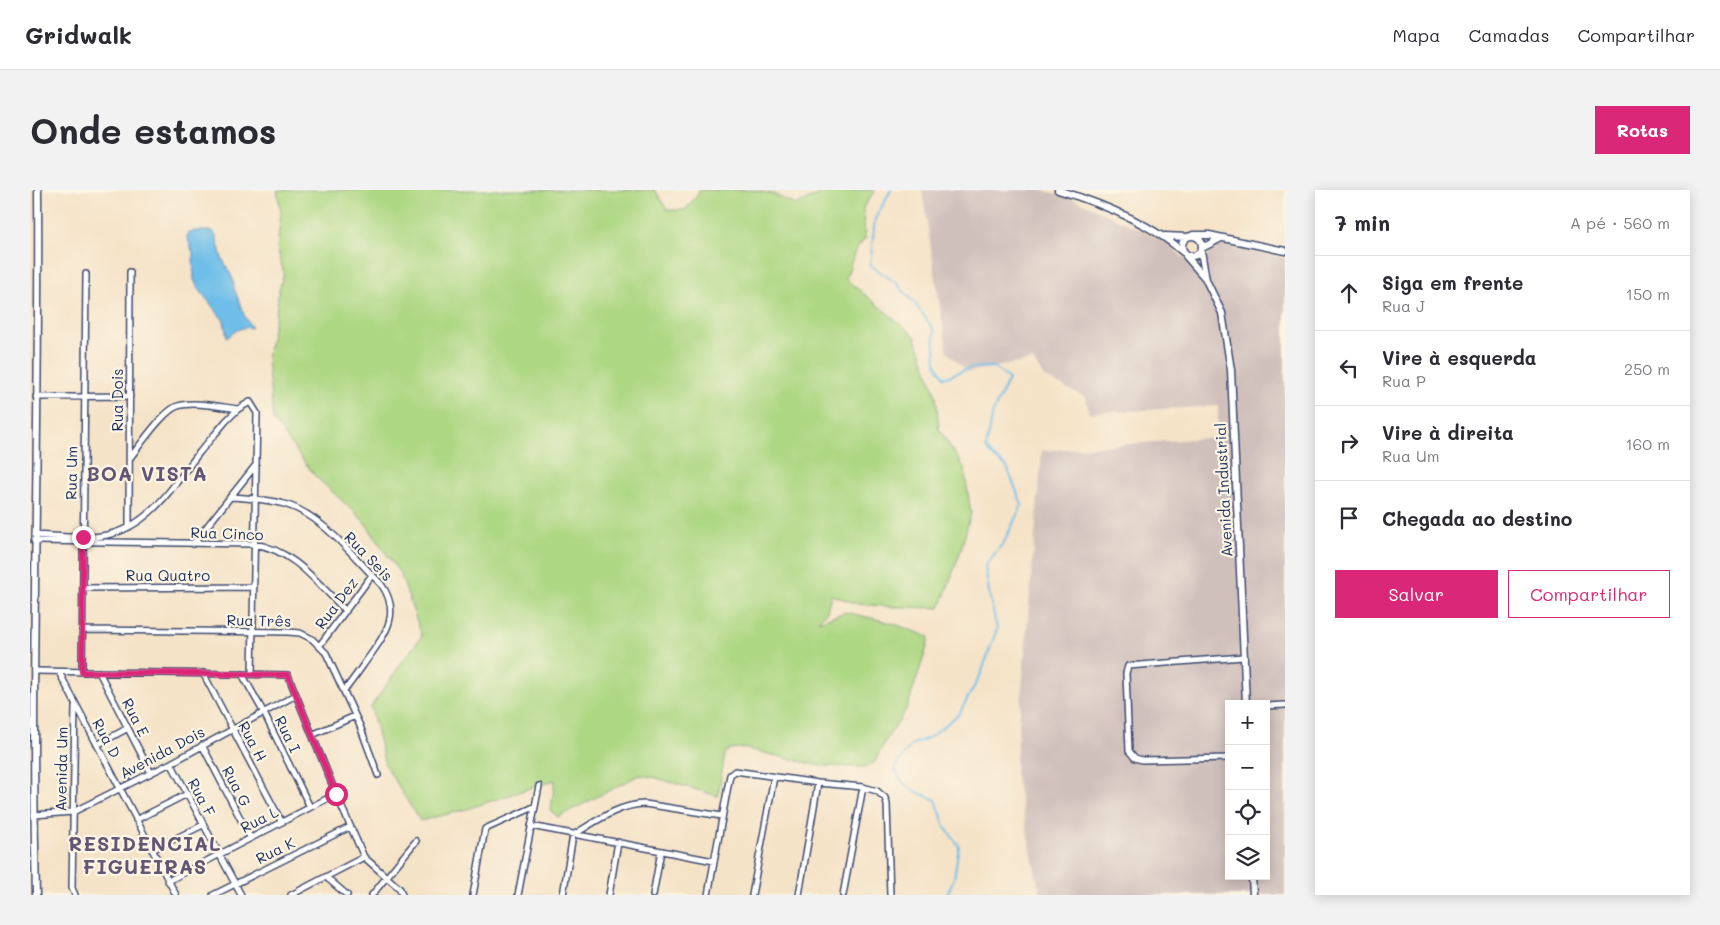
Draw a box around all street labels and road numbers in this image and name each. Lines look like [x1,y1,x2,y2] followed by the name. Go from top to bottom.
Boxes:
[107,368,127,432] street label: Rua Dois
[1209,422,1237,558] street label: Avenida Industrial
[61,446,81,500] street label: Rua Um
[190,522,264,544] street label: Rua Cinco
[340,527,398,585] street label: Rua Seis
[126,565,210,585] street label: Rua Quatro
[310,573,362,633] street label: Rua Dez
[226,609,292,631] street label: Rua Três
[118,694,154,740] street label: Rua E
[271,712,306,756] street label: Rua I
[88,715,126,761] street label: Rua D
[234,717,272,765] street label: Rua H
[116,721,208,783] street label: Avenida Dois
[50,727,72,811] street label: Avenida Um
[218,762,256,810] street label: Rua G
[184,774,220,820] street label: Rua F
[237,801,281,837] street label: Rua L
[252,832,298,868] street label: Rua K

